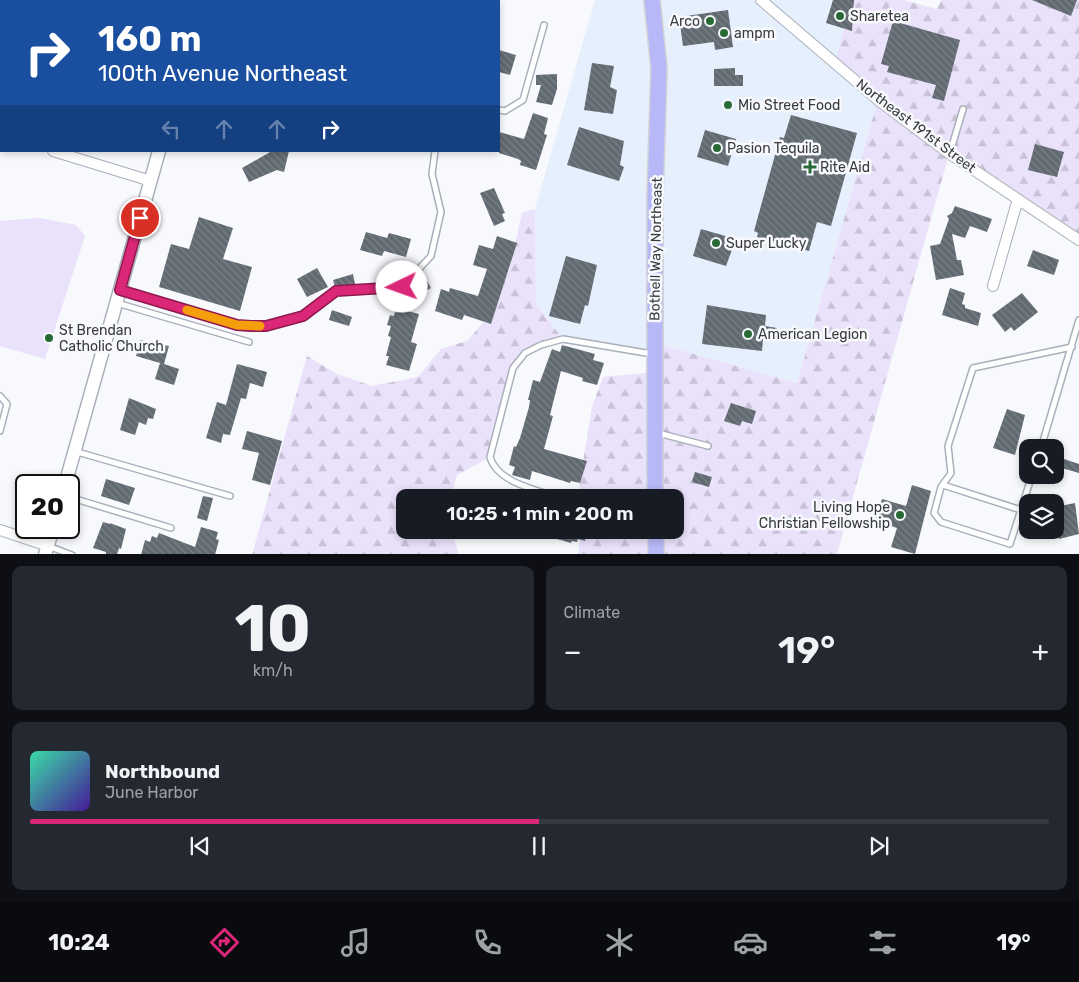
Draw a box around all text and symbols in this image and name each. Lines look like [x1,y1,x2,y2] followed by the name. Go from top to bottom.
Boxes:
[850,8,909,25] place label: Sharetea
[834,10,846,22] marker: Sharetea
[670,13,700,30] place label: Arco
[704,15,716,27] marker: Arco
[98,18,202,60] text: 160 m
[15,20,80,85] icon: right
[734,25,775,42] place label: ampm
[718,27,730,39] marker: ampm
[98,60,347,87] text: 100th Avenue Northeast
[853,75,980,177] street label: Northeast 191st Street
[738,97,840,114] place label: Mio Street Food
[722,99,734,111] marker: Mio Street Food
[157,115,185,143] icon: left
[210,115,238,143] icon: ahead
[263,115,291,143] icon: ahead
[316,115,344,143] icon: right
[727,140,820,157] place label: Pasion Tequila
[711,142,723,154] marker: Pasion Tequila
[820,159,870,176] place label: Rite Aid
[804,161,816,173] marker: Rite Aid
[646,176,666,321] street label: Bothell Way Northeast
[119,197,161,239] pin
[126,204,154,232] icon: arrive
[726,235,807,252] place label: Super Lucky
[710,237,722,249] marker: Super Lucky
[375,260,427,312] position arrow
[59,322,164,355] place label: St Brendan Catholic Church
[758,326,868,343] place label: American Legion
[742,328,754,340] marker: American Legion
[43,332,55,344] marker: St Brendan Catholic Church
[1019,439,1064,539] map controls
[1019,439,1064,484] button: search
[15,474,80,539] speed limit sign: 20
[1019,494,1064,539] button: layers
[759,499,890,532] place label: Living Hope Christian Fellowship
[446,502,634,525] text: 10:25 · 1 min · 200 m
[894,509,906,521] marker: Living Hope Christian Fellowship
[234,590,311,667] text: 10
[564,603,620,622] text: Climate
[778,627,835,673] text: 19°
[564,635,582,668] text: −
[1032,635,1049,668] text: +
[253,661,293,680] text: km/h
[105,760,220,783] text: Northbound
[105,783,198,802] text: June Harbor
[186,832,214,860] icon: previous
[525,832,553,860] icon: pause
[865,832,893,860] icon: next
[207,925,242,960] icon: directions
[338,925,373,960] icon: music
[470,925,505,960] icon: phone
[602,925,637,960] icon: climate
[733,925,768,960] icon: car
[865,925,900,960] icon: filters
[48,929,110,956] text: 10:24
[997,929,1031,956] text: 19°

